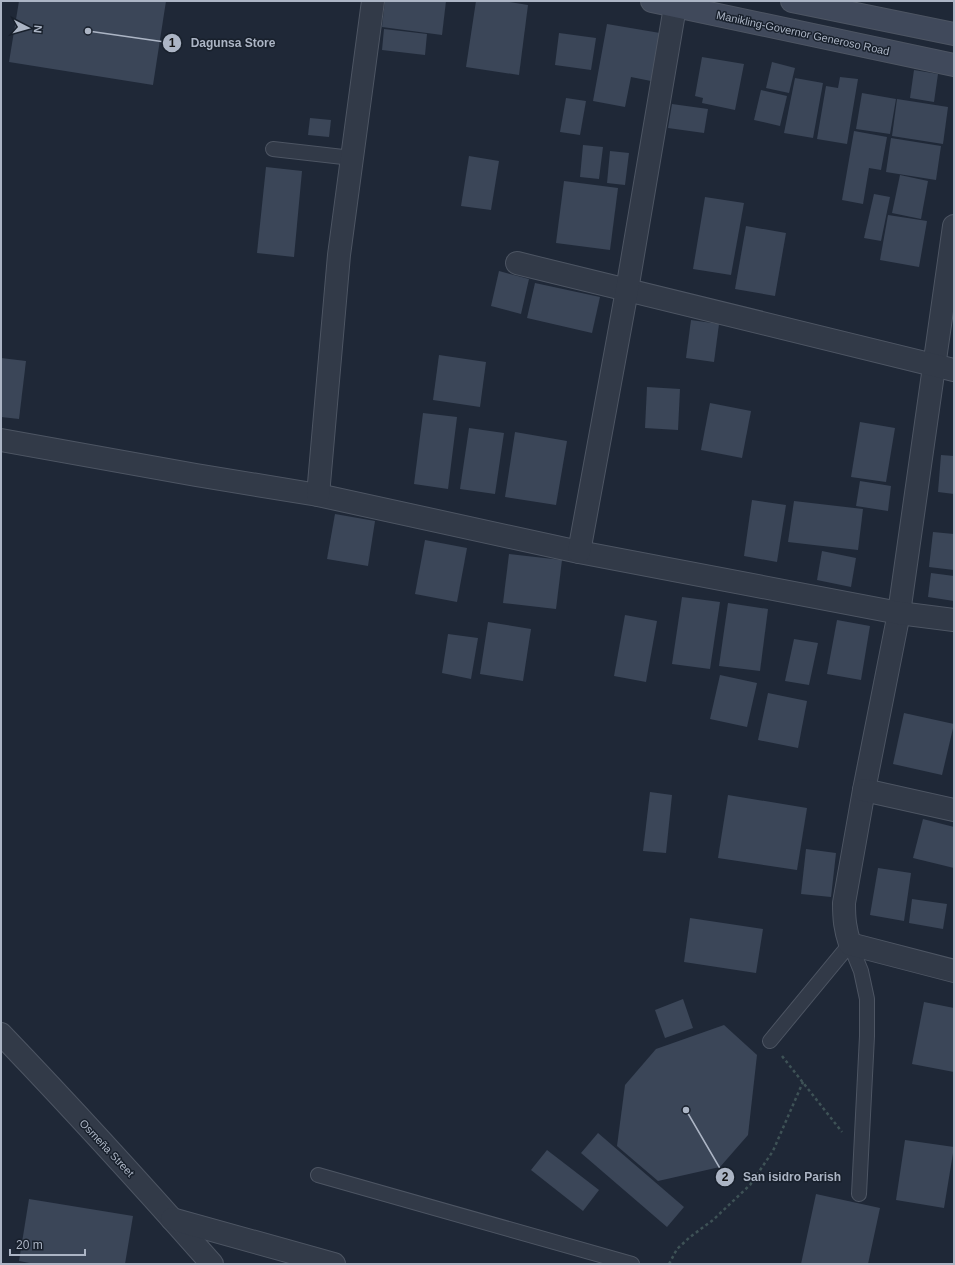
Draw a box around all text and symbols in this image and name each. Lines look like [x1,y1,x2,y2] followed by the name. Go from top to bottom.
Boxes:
[8,8,48,48] north arrow
[715,9,891,57] street label: Manikling-Governor Generoso Road
[32,24,44,34] text: N
[162,31,283,55] callout: Dagunsa Store
[169,36,176,50] text: 1
[191,36,276,50] text: Dagunsa Store
[77,1117,137,1179] street label: Osmeña Street
[715,1165,849,1189] callout: San isidro Parish
[722,1170,729,1184] text: 2
[743,1170,841,1184] text: San isidro Parish
[10,1231,85,1257] scale bar
[16,1238,43,1252] text: 20 m

